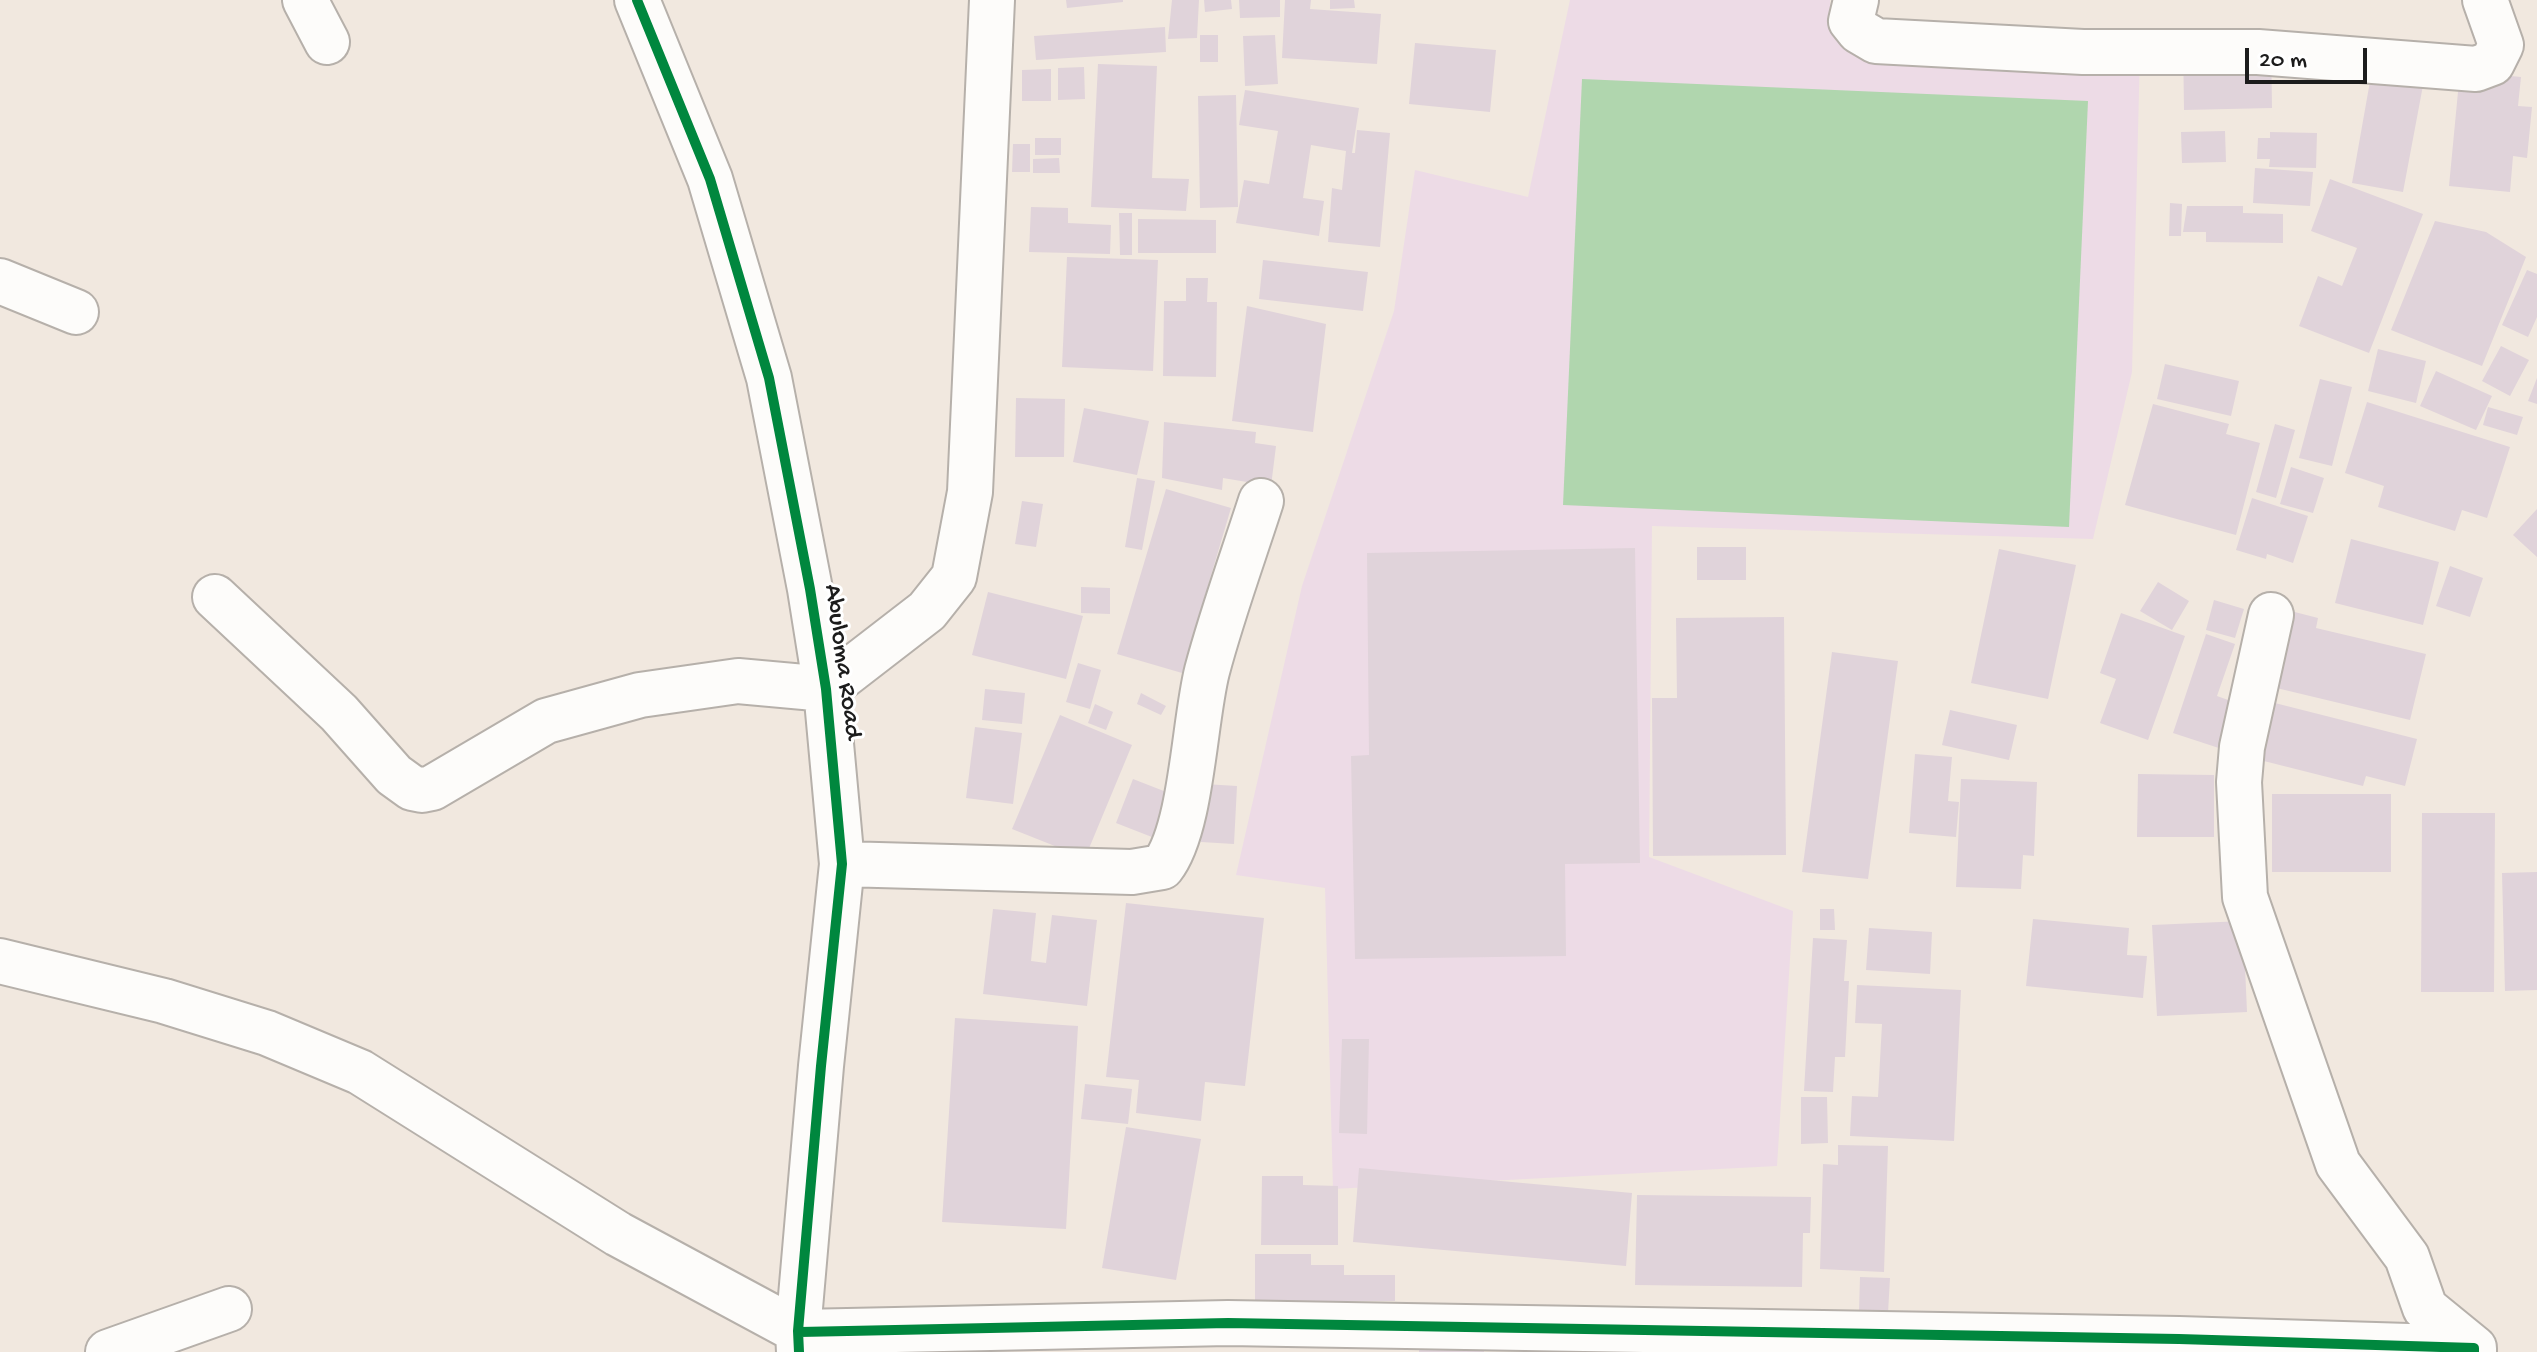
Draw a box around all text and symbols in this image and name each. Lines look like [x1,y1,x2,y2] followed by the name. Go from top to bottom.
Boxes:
[2249,32,2371,82] scale bar
[2259,47,2307,76] text: 20 m
[815,582,867,742] street label: Abuloma Road

